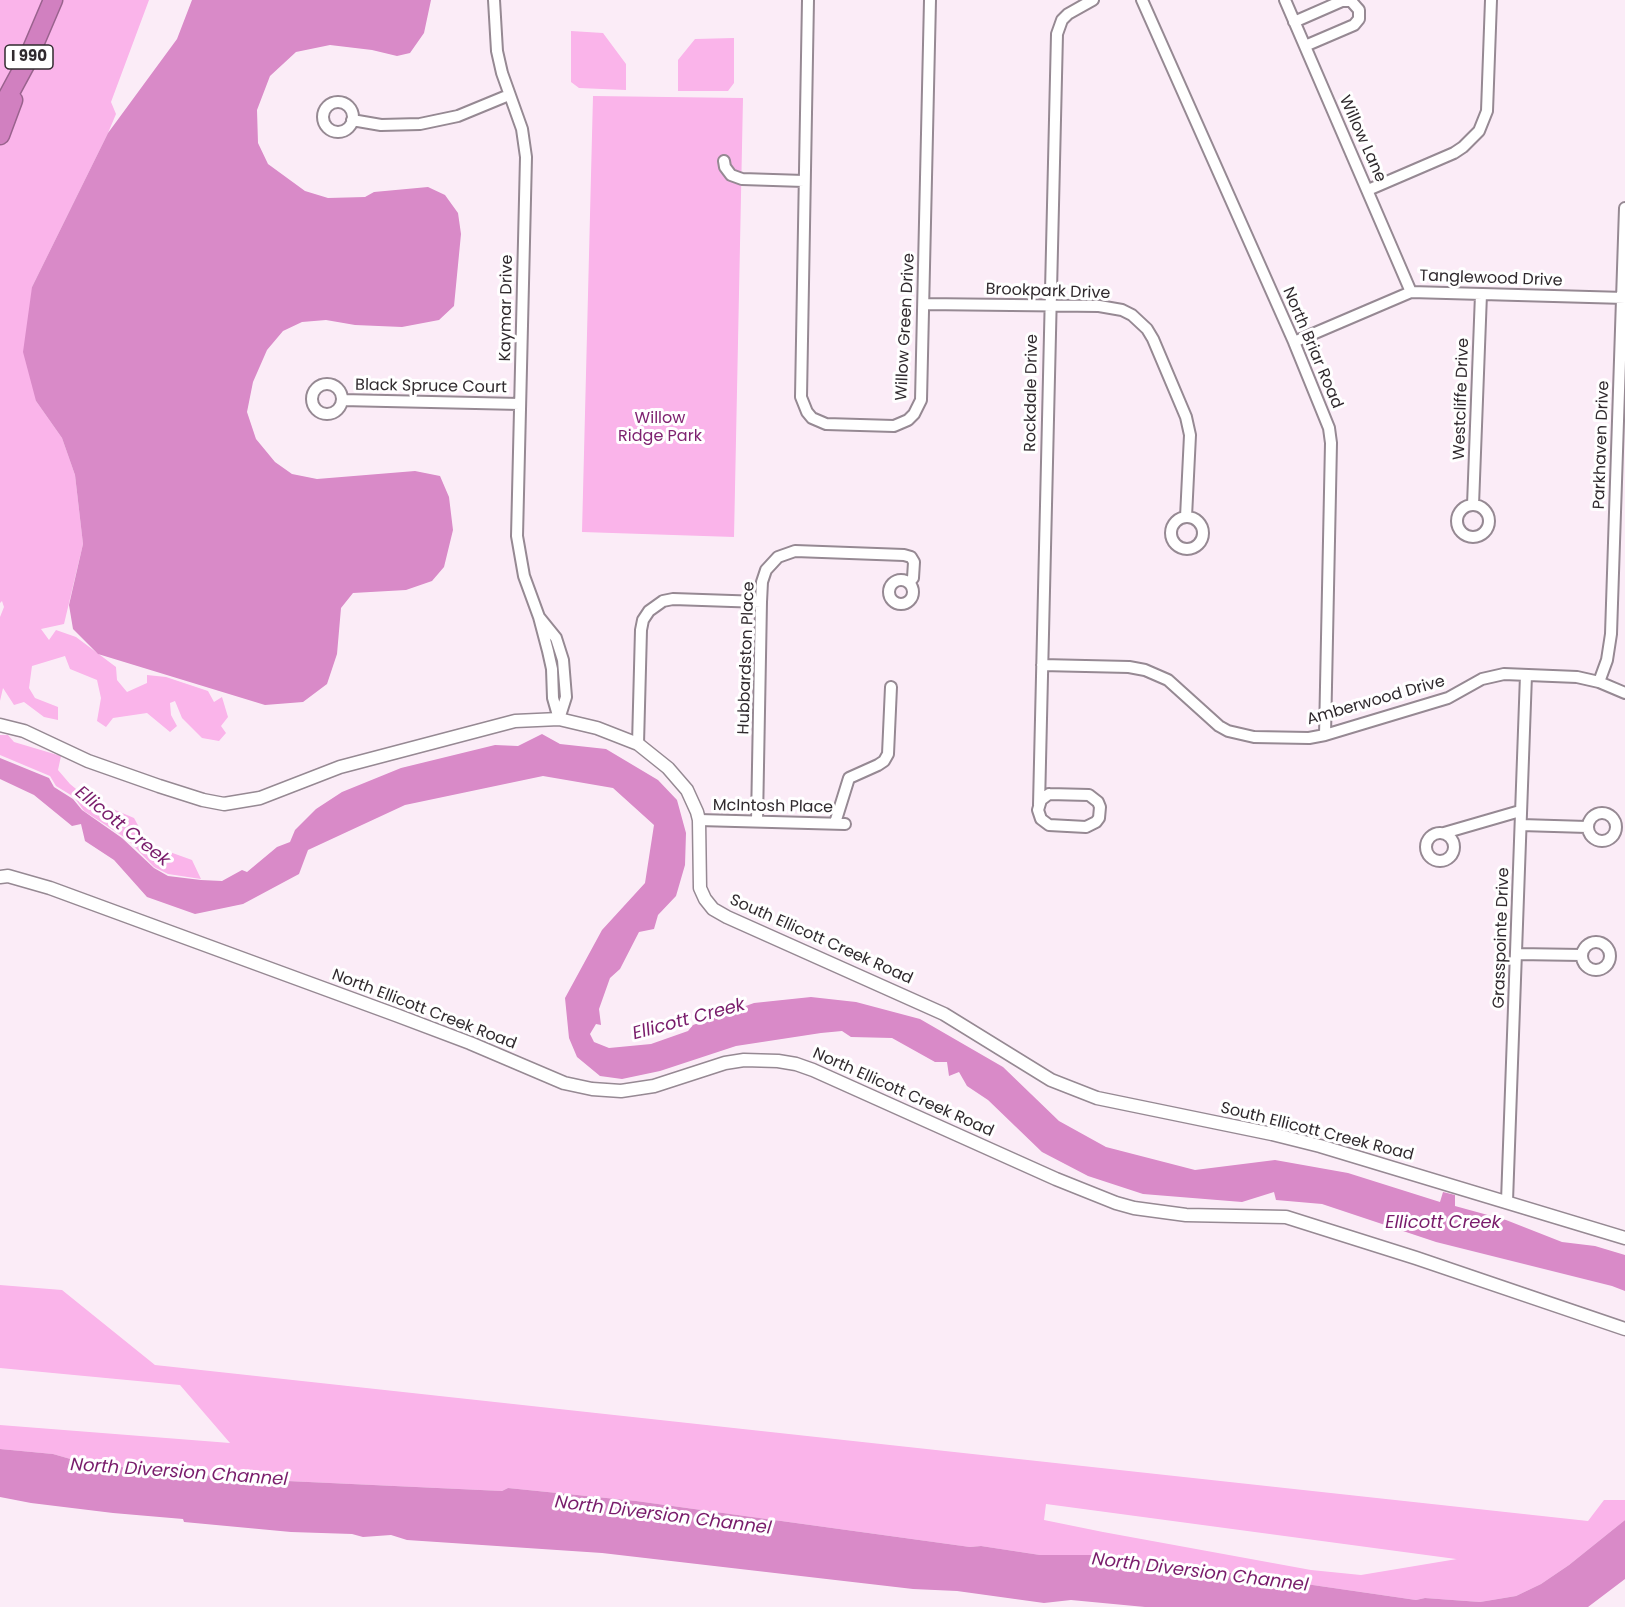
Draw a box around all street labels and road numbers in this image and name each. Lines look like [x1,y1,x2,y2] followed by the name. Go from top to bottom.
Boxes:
[5,45,53,69] road number: I 990
[1334,93,1390,185] street label: Willow Lane
[893,253,919,401] street label: Willow Green Drive
[496,254,518,362] street label: Kaymar Drive
[1419,267,1563,291] street label: Tanglewood Drive
[985,280,1111,304] street label: Brookpark Drive
[1278,284,1346,412] street label: North Briar Road
[1021,334,1043,452] street label: Rockdale Drive
[1450,338,1474,460] street label: Westcliffe Drive
[355,376,507,398] street label: Black Spruce Court
[1590,380,1614,510] street label: Parkhaven Drive
[735,581,759,735] street label: Hubbardston Place
[1305,672,1447,730] street label: Amberwood Drive
[713,796,833,818] street label: McIntosh Place
[1490,867,1514,1009] street label: Grasspointe Drive
[726,891,916,989] street label: South Ellicott Creek Road
[329,966,519,1054] street label: North Ellicott Creek Road
[810,1044,996,1142] street label: North Ellicott Creek Road
[1218,1099,1416,1165] street label: South Ellicott Creek Road

